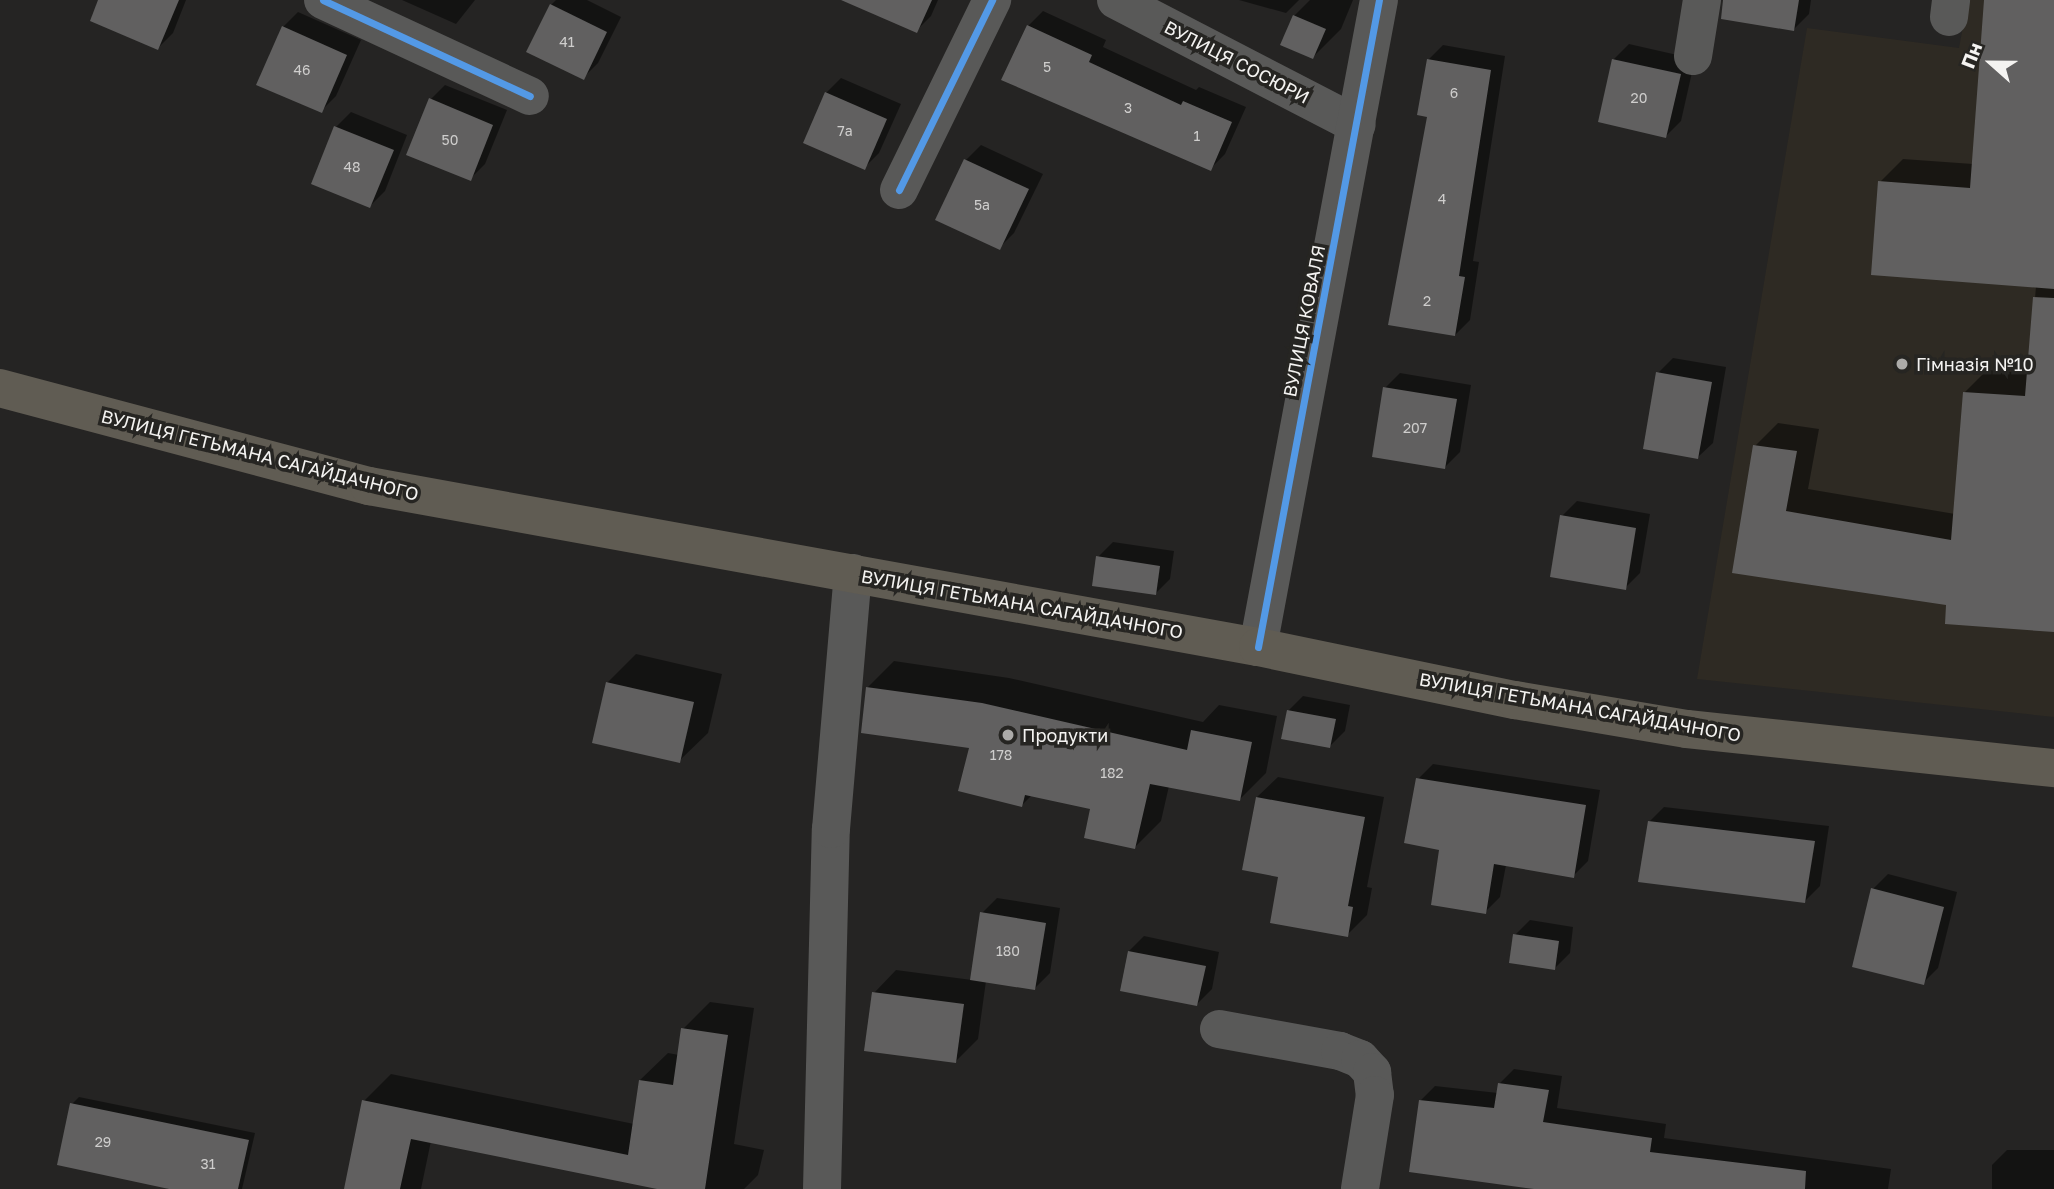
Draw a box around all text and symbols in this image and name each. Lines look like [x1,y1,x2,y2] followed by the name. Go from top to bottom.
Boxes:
[1161,16,1313,108] street label: ВУЛИЦЯ СОСЮРИ
[1956,28,2026,98] north arrow
[559,34,575,50] house number: 41
[1956,39,1986,71] text: Пн
[1043,59,1051,75] house number: 5
[293,62,311,78] house number: 46
[1450,85,1458,101] house number: 6
[1631,90,1647,106] house number: 20
[1124,100,1132,116] house number: 3
[837,123,853,139] house number: 7а
[1194,128,1200,144] house number: 1
[442,132,458,148] house number: 50
[343,159,361,175] house number: 48
[1438,191,1446,207] house number: 4
[974,197,990,213] house number: 5а
[1279,243,1329,399] street label: ВУЛИЦЯ КОВАЛЯ
[1423,293,1431,309] house number: 2
[1916,353,2034,375] place label: Гімназія №10
[1894,356,1910,372] marker: Гімназія №10
[99,405,421,505] street label: ВУЛИЦЯ ГЕТЬМАНА САГАЙДАЧНОГО
[1403,420,1427,436] house number: 207
[859,565,1185,643] street label: ВУЛИЦЯ ГЕТЬМАНА САГАЙДАЧНОГО
[1417,668,1743,746] street label: ВУЛИЦЯ ГЕТЬМАНА САГАЙДАЧНОГО
[1022,724,1108,746] place label: Продукти
[1000,727,1016,743] marker: Продукти
[990,747,1012,763] house number: 178
[1100,765,1124,781] house number: 182
[996,943,1020,959] house number: 180
[95,1134,111,1150] house number: 29
[201,1156,215,1172] house number: 31

